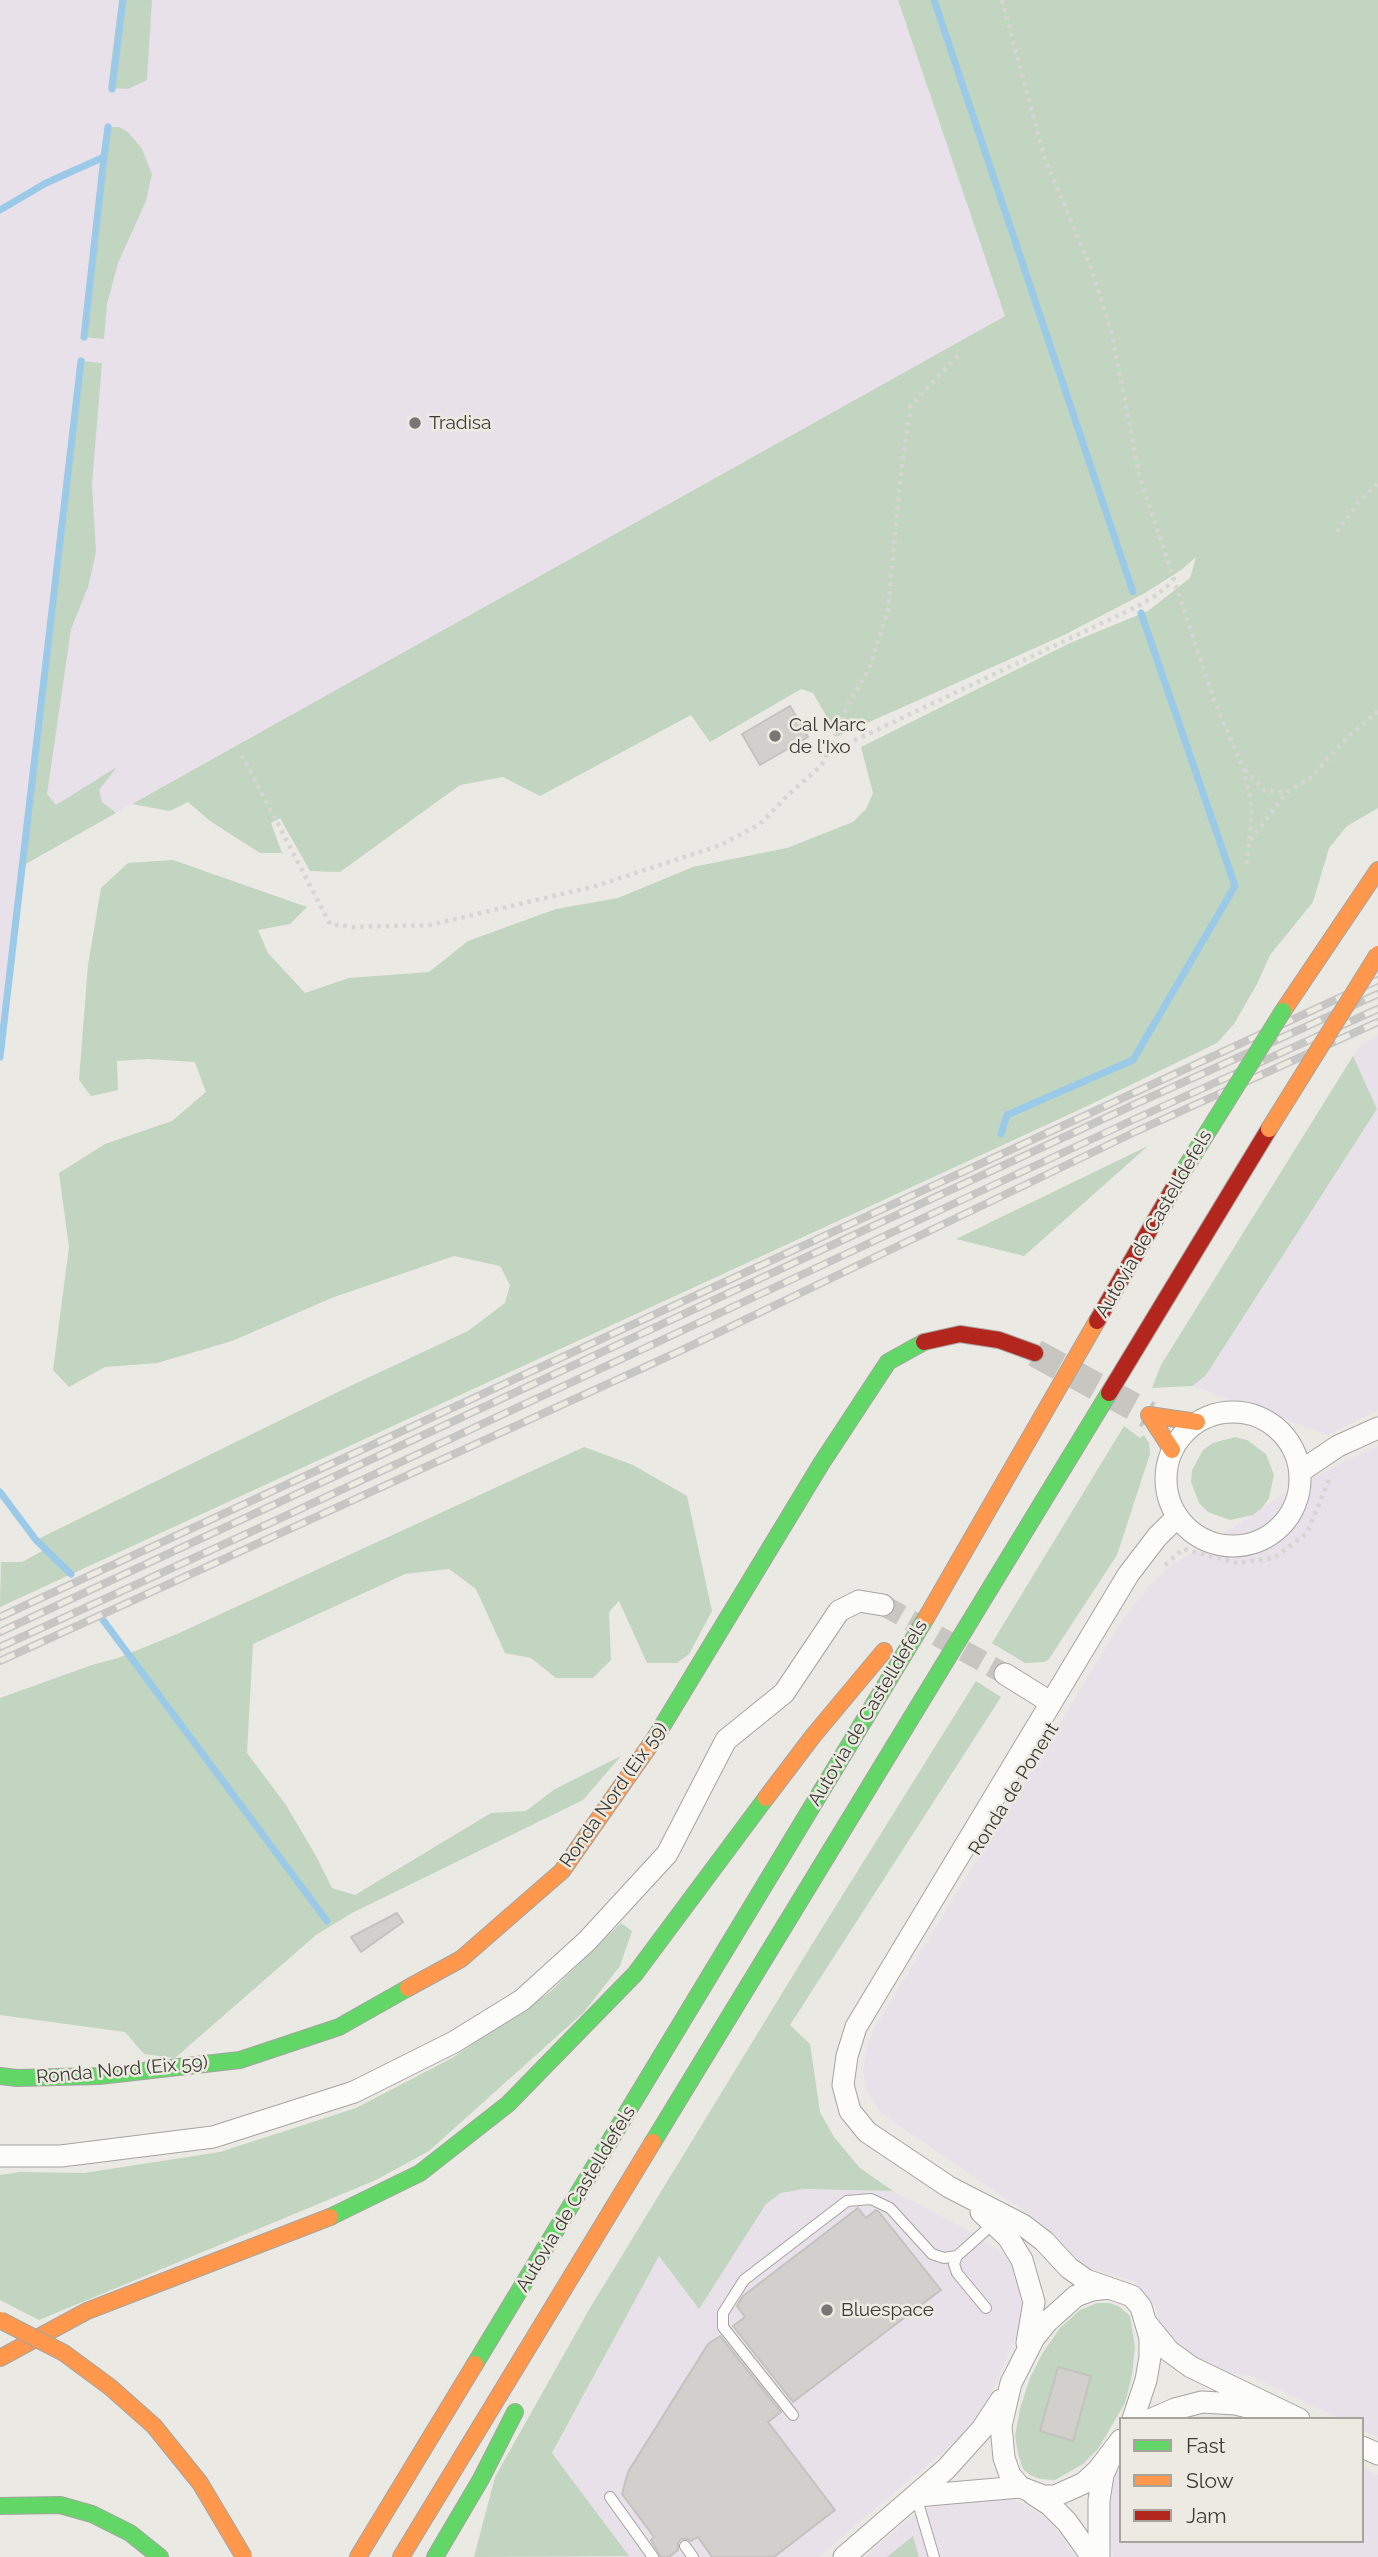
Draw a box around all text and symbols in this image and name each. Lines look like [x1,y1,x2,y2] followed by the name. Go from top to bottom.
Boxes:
[429,412,491,434] place label: Tradisa
[407,415,423,431] marker: Tradisa
[789,714,866,758] place label: Cal Marc de l'Ixo
[767,728,783,744] marker: Cal Marc de l'Ixo
[1091,1126,1217,1322] street label: Autovia de Castelldefels
[803,1616,933,1810] street label: Autovia de Castelldefels
[555,1718,673,1872] street label: Ronda Nord (Eix 59)
[964,1719,1064,1859] street label: Ronda de Ponent
[35,2051,209,2089] street label: Ronda Nord (Eix 59)
[511,2102,641,2296] street label: Autovia de Castelldefels
[841,2299,934,2321] place label: Bluespace
[819,2302,835,2318] marker: Bluespace
[1119,2417,1364,2543] legend
[1186,2433,1226,2458] text: Fast
[1186,2468,1234,2493] text: Slow
[1186,2503,1227,2528] text: Jam

